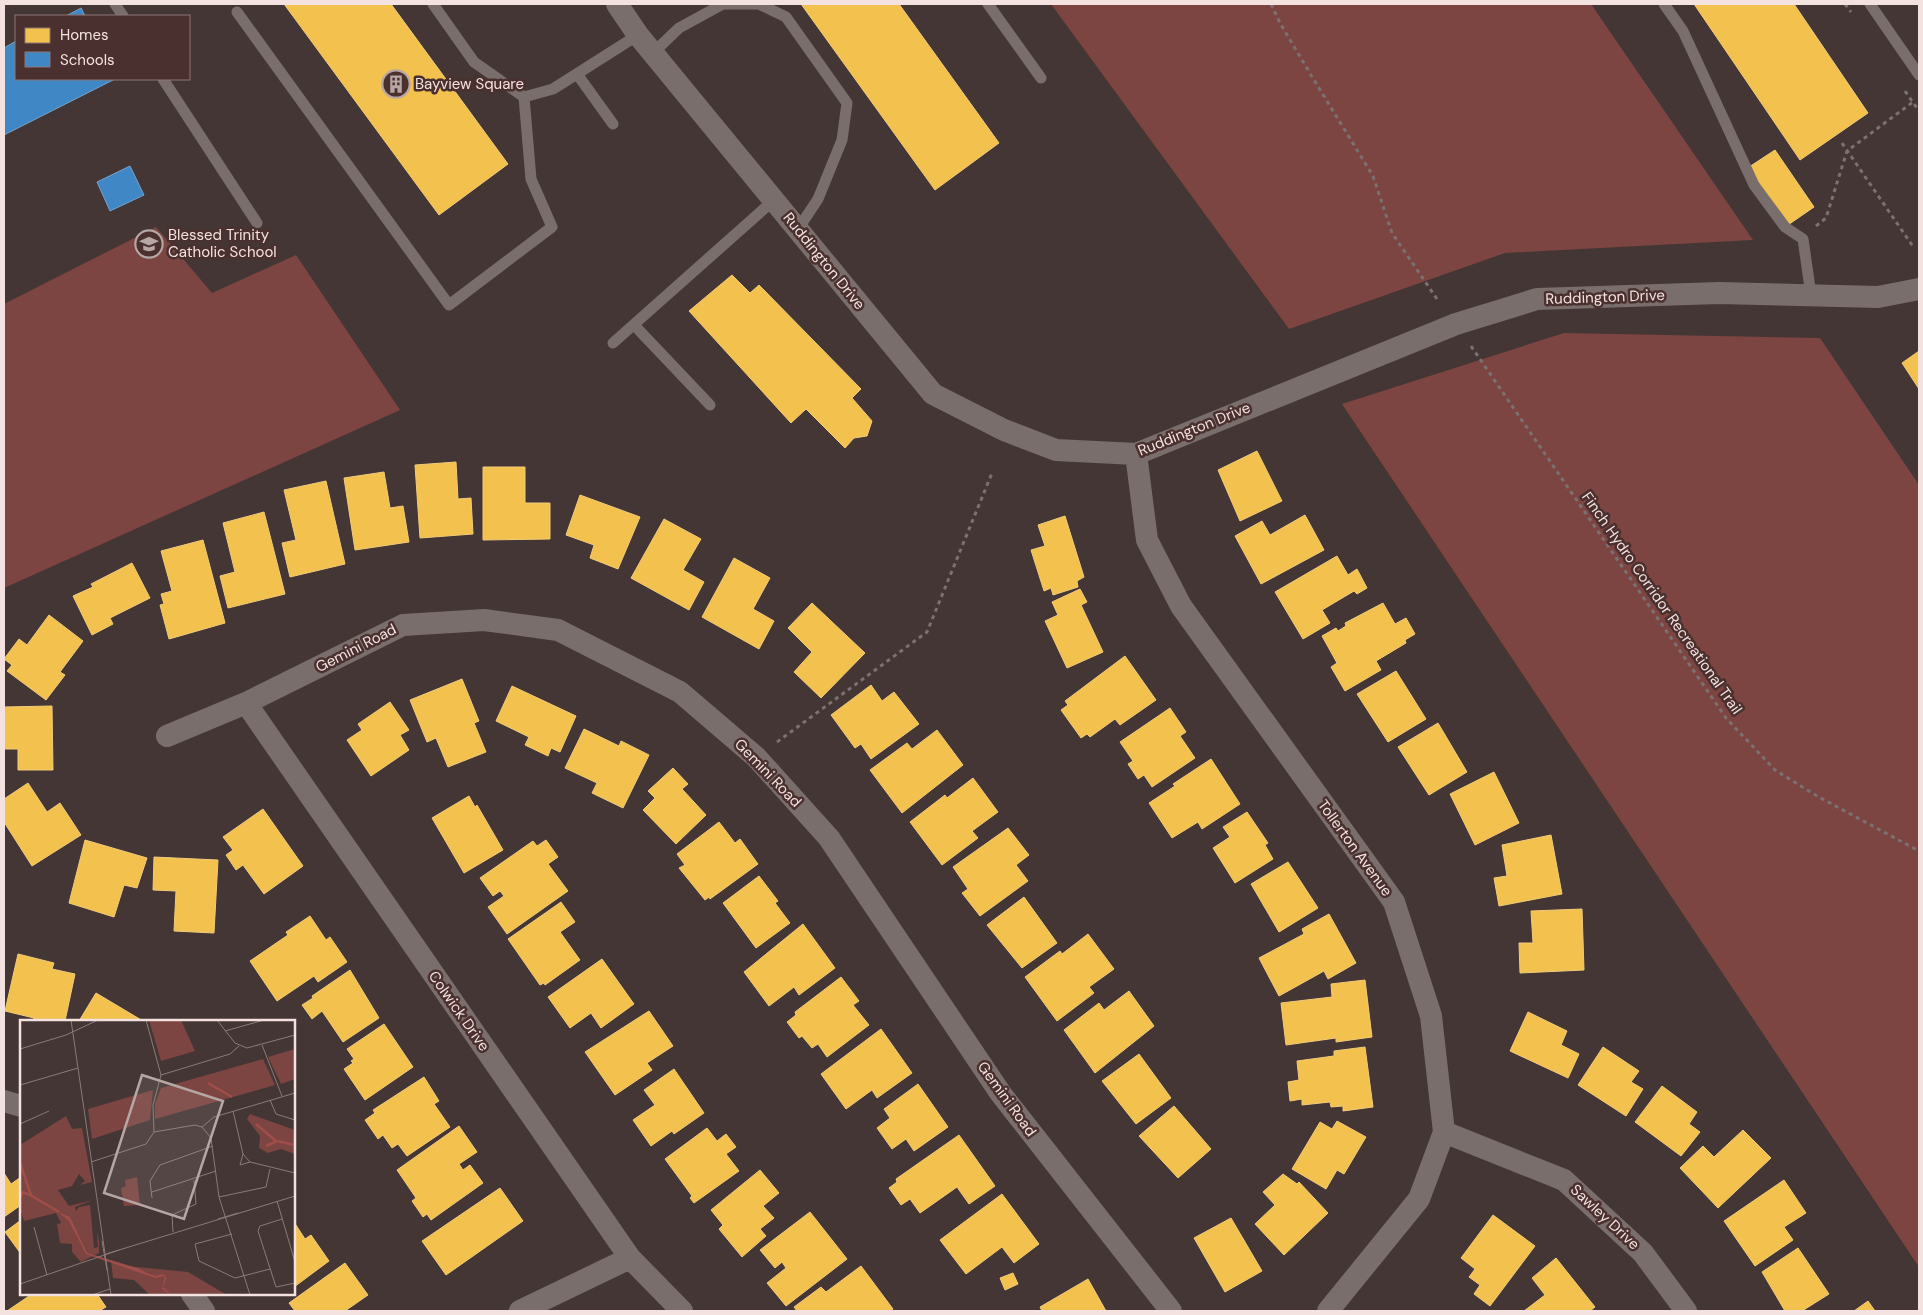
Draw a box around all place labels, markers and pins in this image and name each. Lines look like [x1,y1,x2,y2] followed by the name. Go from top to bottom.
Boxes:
[381,69,411,99] building icon: Bayview Square
[415,74,524,94] place label: Bayview Square
[168,225,277,262] place label: Blessed Trinity Catholic School
[134,229,164,259] school or university icon: Blessed Trinity Catholic School

